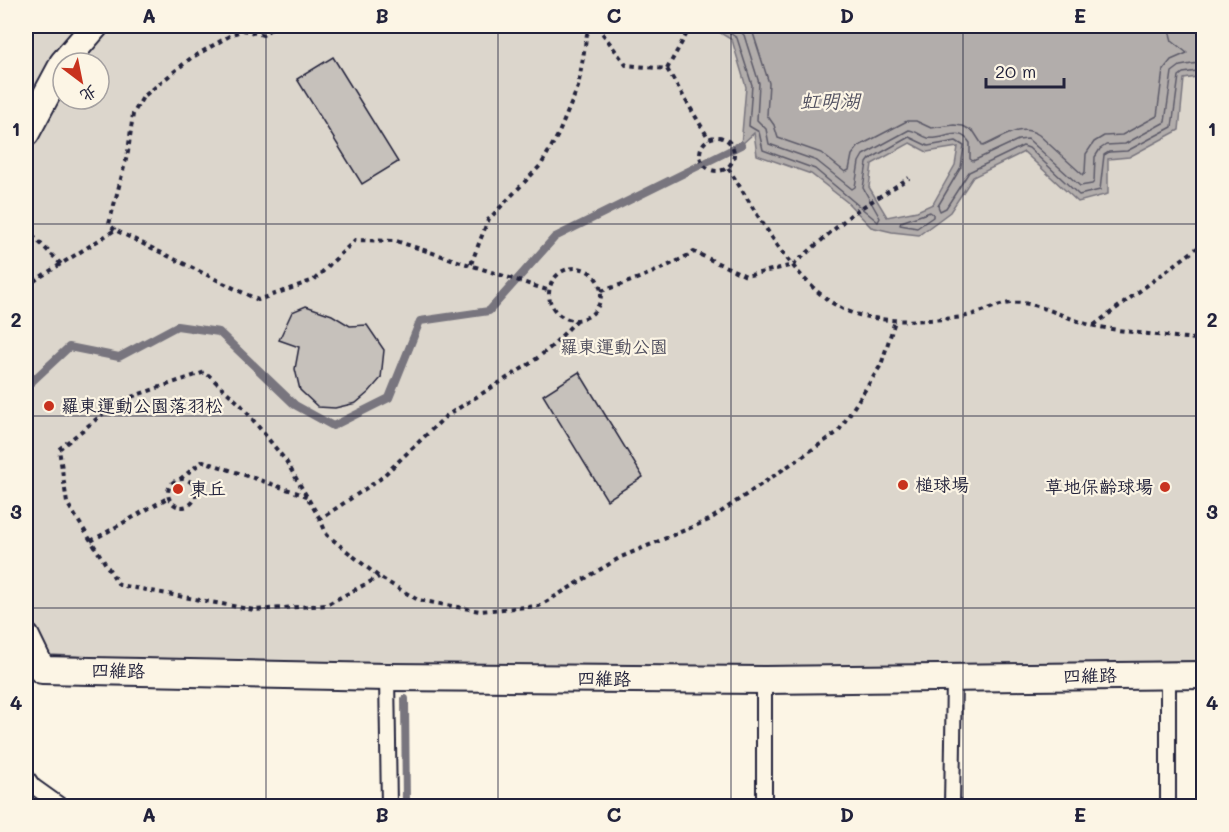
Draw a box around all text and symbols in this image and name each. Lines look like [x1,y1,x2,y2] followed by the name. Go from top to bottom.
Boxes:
[142,2,156,28] text: A
[375,2,389,28] text: B
[607,2,622,28] text: C
[840,2,854,28] text: D
[1074,2,1086,28] text: E
[51,51,111,111] north arrow
[986,51,1064,89] scale bar
[995,59,1036,83] text: 20 m
[77,81,102,107] text: 北
[800,87,862,113] water label: 虹明湖
[12,115,20,141] text: 1
[1208,115,1216,141] text: 1
[10,306,22,332] text: 2
[1206,306,1218,332] text: 2
[560,334,668,358] park label: 羅東運動公園
[61,393,223,417] place label: 羅東運動公園落羽松
[42,399,56,413] marker: 羅東運動公園落羽松
[915,472,969,496] place label: 槌球場
[1045,474,1153,498] place label: 草地保齡球場
[190,476,226,500] place label: 東丘
[896,478,910,492] marker: 槌球場
[1158,480,1172,494] marker: 草地保齡球場
[171,482,185,496] marker: 東丘
[10,498,22,524] text: 3
[1206,498,1218,524] text: 3
[91,658,145,682] street label: 四維路
[1063,663,1117,687] street label: 四維路
[577,666,631,690] street label: 四維路
[10,689,23,715] text: 4
[1206,689,1219,715] text: 4
[142,801,156,827] text: A
[375,801,389,827] text: B
[607,801,622,827] text: C
[840,801,854,827] text: D
[1074,801,1086,827] text: E

